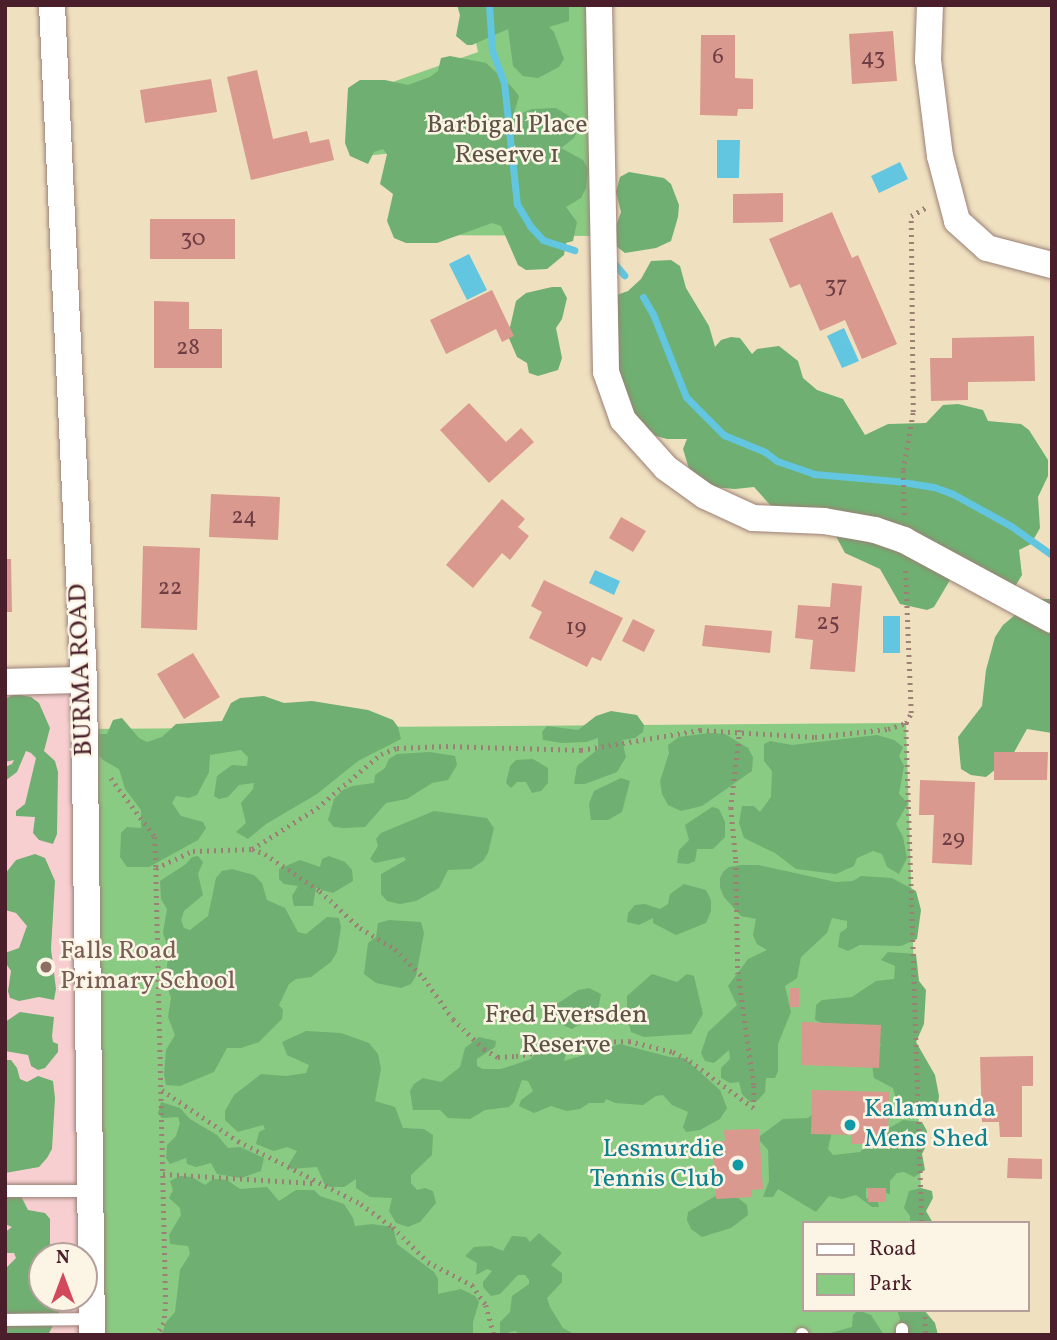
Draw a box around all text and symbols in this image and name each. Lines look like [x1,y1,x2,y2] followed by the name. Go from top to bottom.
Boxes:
[712,43,724,71] house number: 6
[861,44,885,72] house number: 43
[426,110,588,172] park label: Barbigal Place Reserve 1
[180,225,206,253] house number: 30
[825,272,847,300] house number: 37
[176,334,200,362] house number: 28
[231,503,257,531] house number: 24
[158,574,182,602] house number: 22
[63,583,101,757] street label: BURMA ROAD
[816,609,840,637] house number: 25
[566,614,586,642] house number: 19
[941,825,965,853] house number: 29
[60,936,236,998] place label: Falls Road Primary School
[38,959,54,975] marker: Falls Road Primary School
[485,1000,647,1062] park label: Fred Eversden Reserve
[864,1094,996,1156] place label: Kalamunda Mens Shed
[842,1117,858,1133] marker: Kalamunda Mens Shed
[589,1134,724,1196] place label: Lesmurdie Tennis Club
[730,1157,746,1173] marker: Lesmurdie Tennis Club
[802,1221,1029,1312] legend
[869,1235,916,1264] text: Road
[28,1242,98,1312] north arrow
[56,1245,70,1271] text: N
[869,1270,912,1299] text: Park

